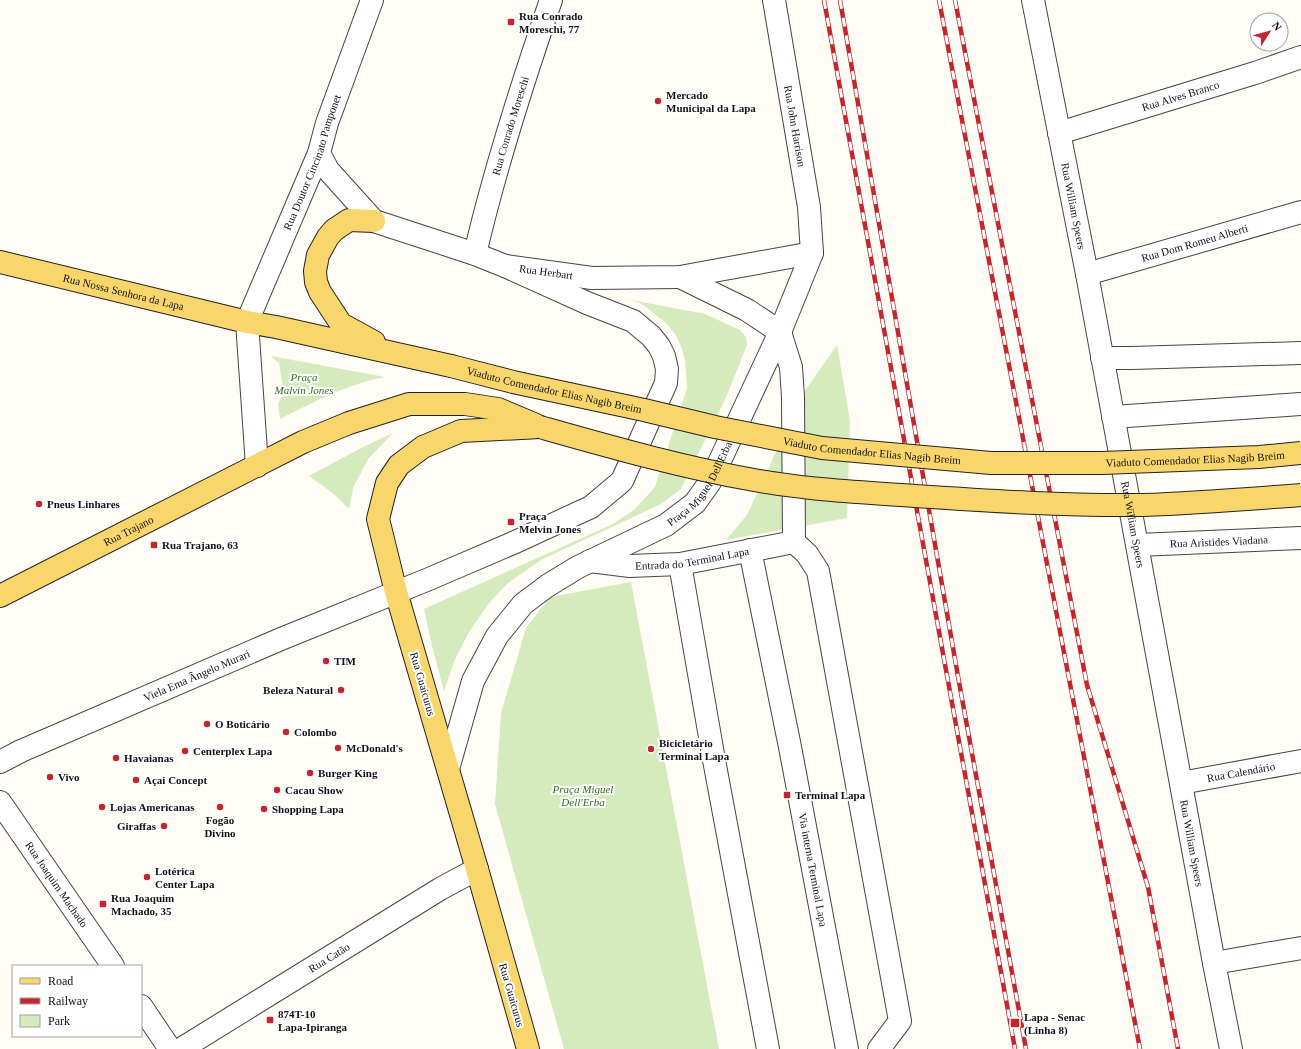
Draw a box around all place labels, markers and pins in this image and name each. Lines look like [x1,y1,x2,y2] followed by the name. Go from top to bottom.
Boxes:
[519,10,583,35] place label: Rua Conrado Moreschi, 77
[506,17,516,27] marker: Rua Conrado Moreschi, 77
[666,89,756,114] place label: Mercado Municipal da Lapa
[653,96,663,106] marker: Mercado Municipal da Lapa
[47,498,121,510] place label: Pneus Linhares
[34,499,44,509] marker: Pneus Linhares
[519,510,582,535] place label: Praça Melvin Jones
[506,517,516,527] marker: Praça Melvin Jones
[162,539,239,551] place label: Rua Trajano, 63
[149,540,159,550] marker: Rua Trajano, 63
[334,655,357,667] place label: TIM
[321,656,331,666] marker: TIM
[263,684,333,696] place label: Beleza Natural
[336,685,346,695] marker: Beleza Natural
[215,718,270,730] place label: O Boticário
[202,719,212,729] marker: O Boticário
[294,726,337,738] place label: Colombo
[281,727,291,737] marker: Colombo
[659,737,730,762] place label: Bicicletário Terminal Lapa
[346,742,404,754] place label: McDonald's
[333,743,343,753] marker: McDonald's
[646,744,656,754] marker: Bicicletário Terminal Lapa
[193,745,273,757] place label: Centerplex Lapa
[180,746,190,756] marker: Centerplex Lapa
[124,752,174,764] place label: Havaianas
[111,753,121,763] marker: Havaianas
[318,767,378,779] place label: Burger King
[305,768,315,778] marker: Burger King
[58,771,80,783] place label: Vivo
[45,772,55,782] marker: Vivo
[144,774,208,786] place label: Açai Concept
[131,775,141,785] marker: Açai Concept
[285,784,343,796] place label: Cacau Show
[272,785,282,795] marker: Cacau Show
[795,789,866,801] place label: Terminal Lapa
[782,790,792,800] marker: Terminal Lapa
[110,801,195,813] place label: Lojas Americanas
[97,802,107,812] marker: Lojas Americanas
[215,802,225,812] marker: Fogão Divino
[272,803,344,815] place label: Shopping Lapa
[259,804,269,814] marker: Shopping Lapa
[204,814,236,839] place label: Fogão Divino
[117,820,157,832] place label: Giraffas
[159,821,169,831] marker: Giraffas
[155,865,215,890] place label: Lotérica Center Lapa
[142,872,152,882] marker: Lotérica Center Lapa
[111,892,174,917] place label: Rua Joaquim Machado, 35
[98,899,108,909] marker: Rua Joaquim Machado, 35
[278,1008,348,1033] place label: 874T-10 Lapa-Ipiranga
[1024,1011,1085,1037] place label: Lapa - Senac (Linha 8)
[265,1015,275,1025] marker: 874T-10 Lapa-Ipiranga
[1009,1017,1021,1029] marker: Lapa - Senac (Linha 8)

